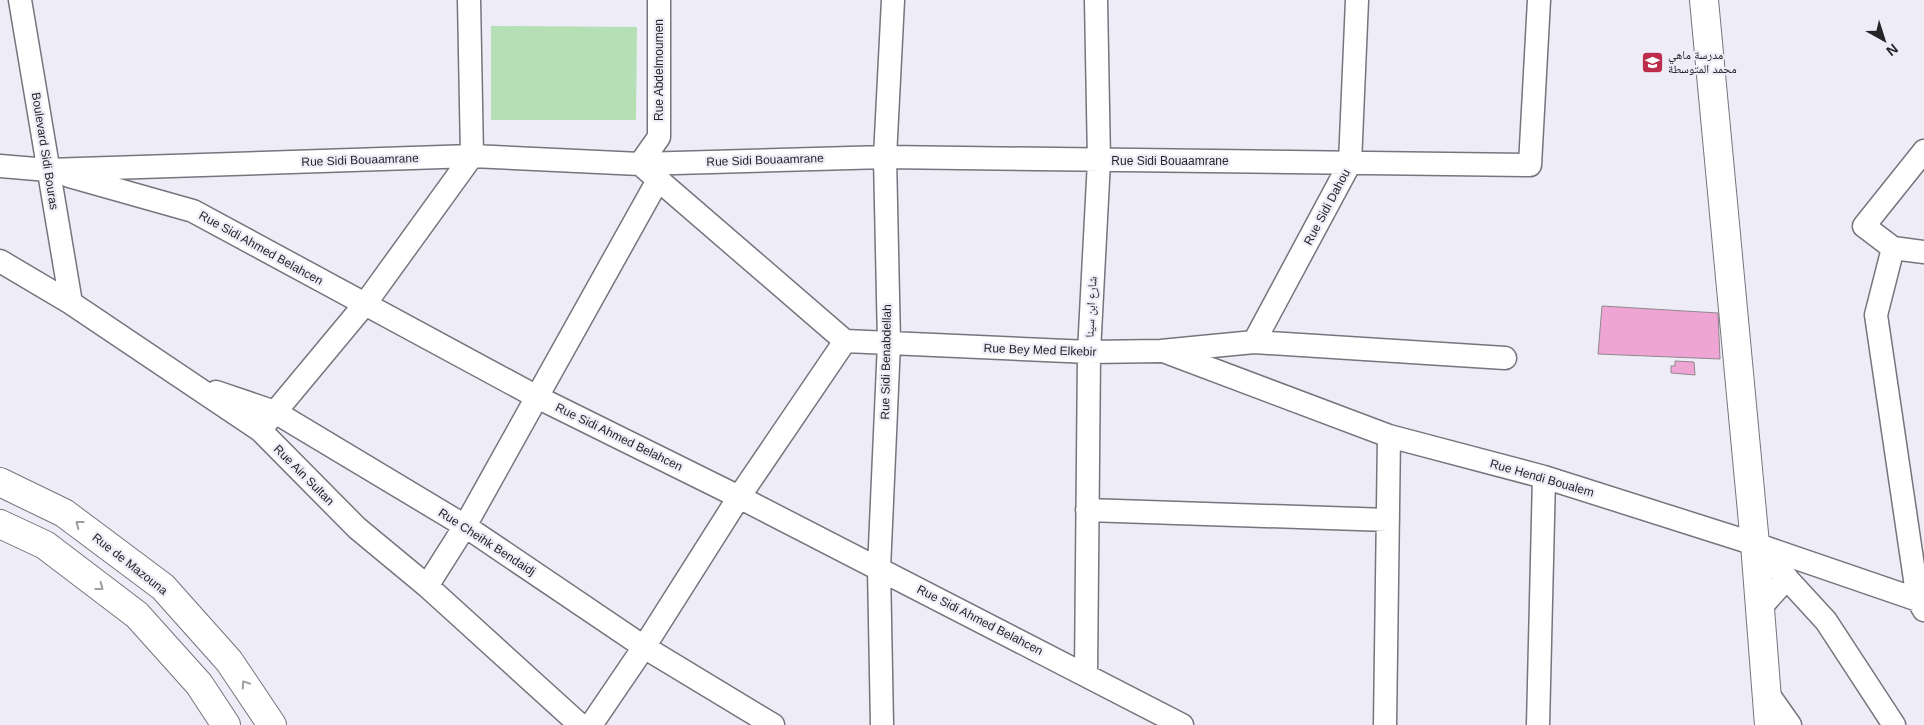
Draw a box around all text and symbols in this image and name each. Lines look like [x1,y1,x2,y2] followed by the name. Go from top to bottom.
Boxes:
[1859,15,1909,65] north arrow
[652,19,666,121] street label: Rue Abdelmoumen
[1883,41,1901,60] text: N
[1668,48,1737,76] place label: مدرسة ماهي محمد المتوسطة
[1640,50,1664,74] school or university icon: مدرسة ماهي محمد المتوسطة
[29,91,61,211] street label: Boulevard Sidi Bouras
[301,151,419,169] street label: Rue Sidi Bouaamrane
[706,151,824,169] street label: Rue Sidi Bouaamrane
[1111,154,1229,168] street label: Rue Sidi Bouaamrane
[1301,167,1353,247] street label: Rue Sidi Dahou
[197,208,325,288] street label: Rue Sidi Ahmed Belahcen
[1082,276,1101,338] street label: شارع ابن سينا
[878,304,894,420] street label: Rue Sidi Benabdellah
[983,341,1097,359] street label: Rue Bey Med Elkebir
[553,400,685,474] street label: Rue Sidi Ahmed Belahcen
[271,442,337,508] street label: Rue Ain Sultan
[1488,456,1596,500] street label: Rue Hendi Boualem
[436,505,538,579] street label: Rue Cheihk Bendaidj
[75,521,85,530] one-way arrow
[90,530,171,598] street label: Rue de Mazouna
[94,581,104,590] one-way arrow
[915,582,1045,658] street label: Rue Sidi Ahmed Belahcen
[241,681,251,690] one-way arrow

